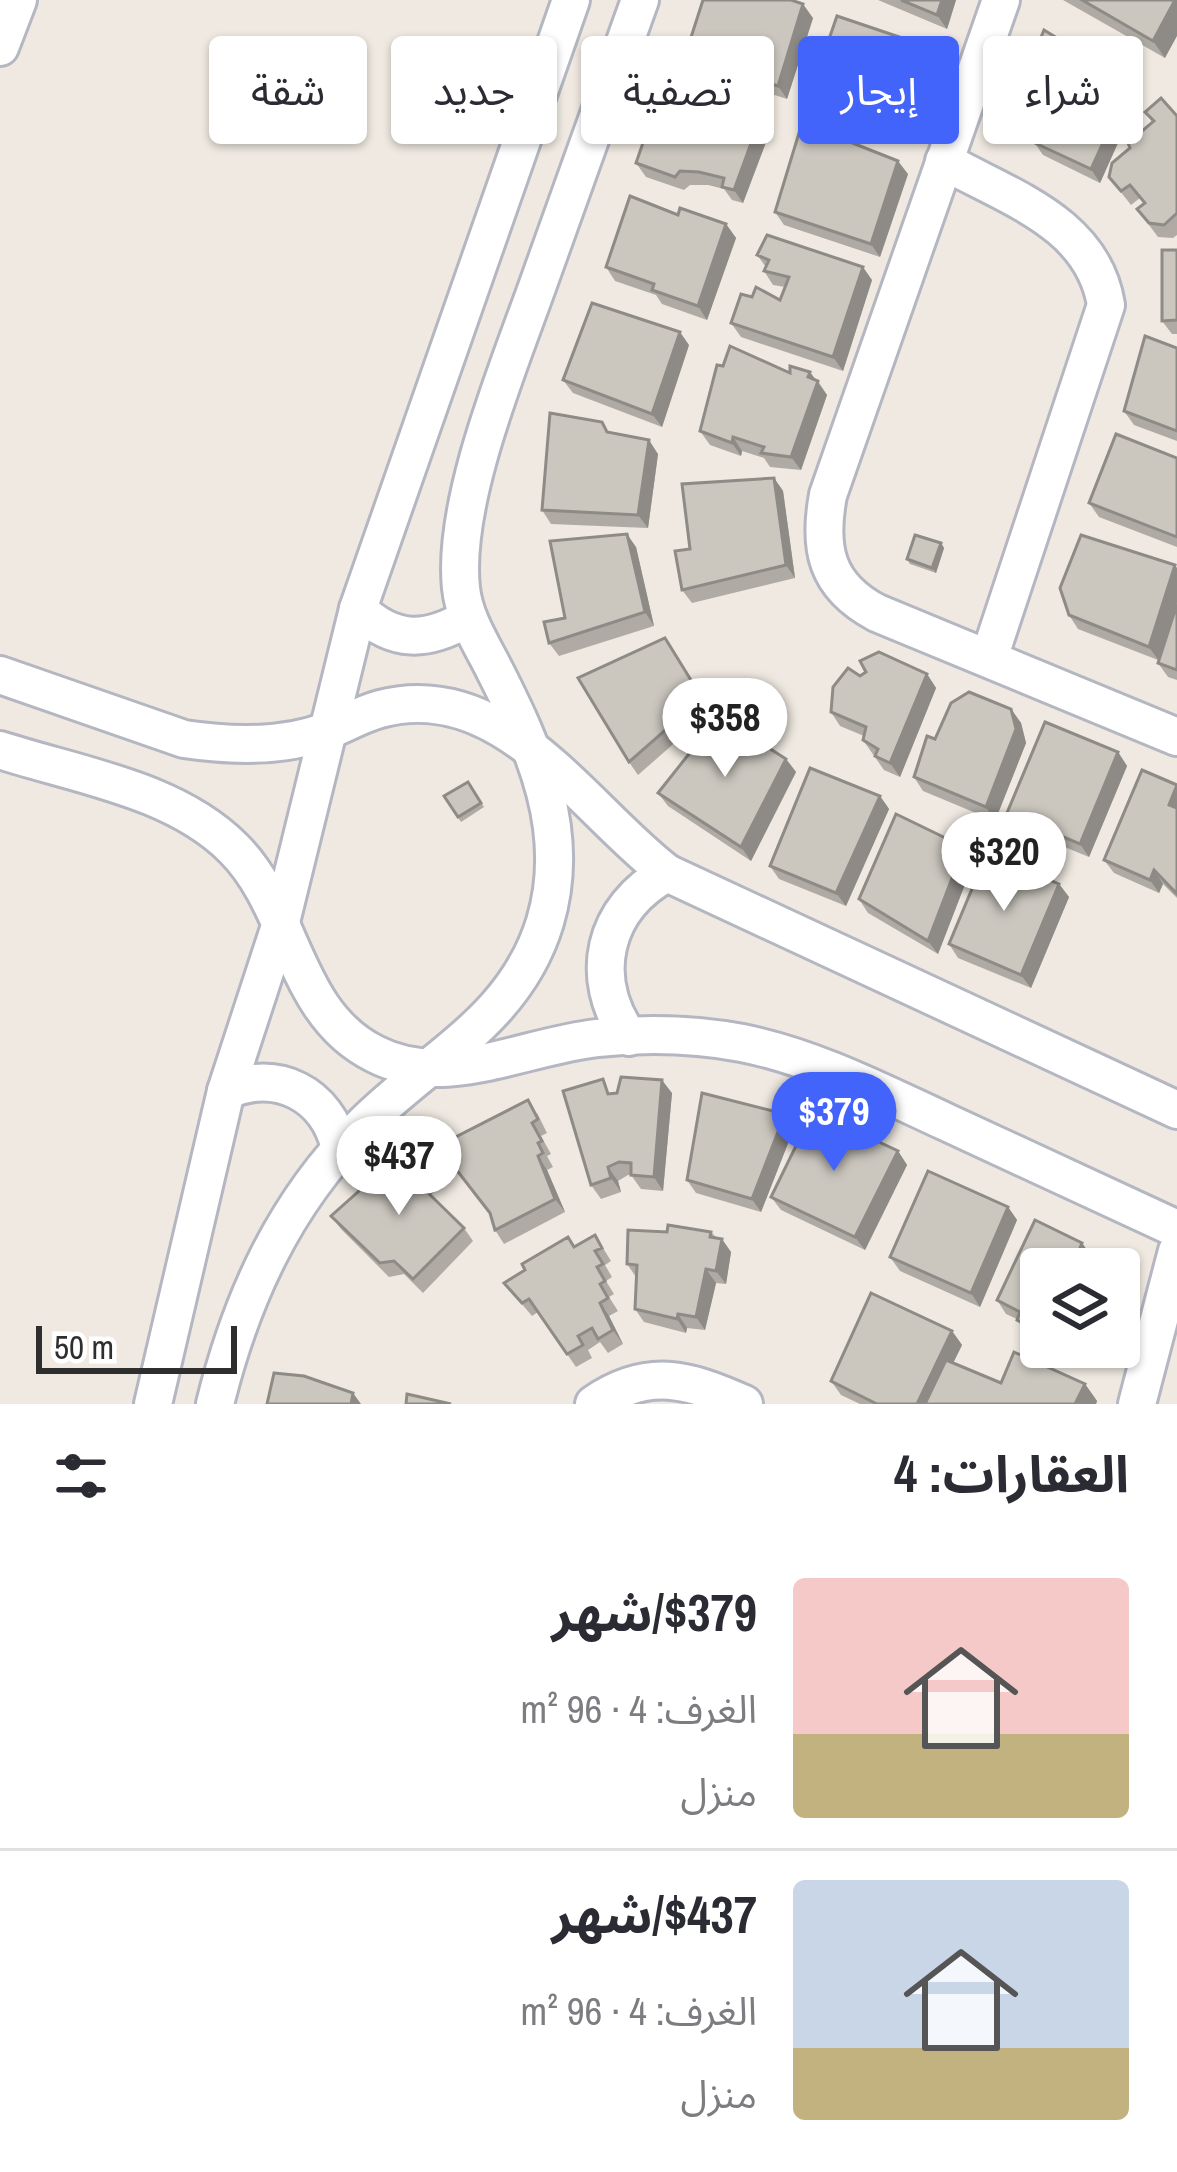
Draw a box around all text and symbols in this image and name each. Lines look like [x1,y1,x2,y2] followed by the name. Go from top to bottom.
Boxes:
[209,36,367,144] chip: شقة
[391,36,557,144] chip: جديد
[581,36,774,144] chip: تصفية
[798,36,959,144] chip: إيجار
[983,36,1143,144] chip: شراء
[654,678,796,780] pin: $358
[689,691,761,743] text: $358
[933,812,1075,914] pin: $320
[968,825,1040,877] text: $320
[763,1072,905,1174] pin: $379
[798,1085,870,1137] text: $379
[328,1116,470,1218] pin: $437
[363,1129,435,1181] text: $437
[1020,1248,1140,1368] map controls
[1020,1248,1140,1368] button: layers
[36,1320,237,1373] scale bar
[54,1325,114,1369] text: 50 m
[894,1439,1129,1508] text: العقارات: 4
[48,1443,114,1509] icon: filters
[552,1578,757,1647] text: $379/شهر
[889,1626,1033,1770] icon: home
[521,1683,757,1735] text: الغرف: 4 · 96 m²
[681,1766,757,1818] text: منزل
[552,1880,757,1949] text: $437/شهر
[889,1928,1033,2072] icon: home
[521,1985,757,2037] text: الغرف: 4 · 96 m²
[681,2068,757,2120] text: منزل

